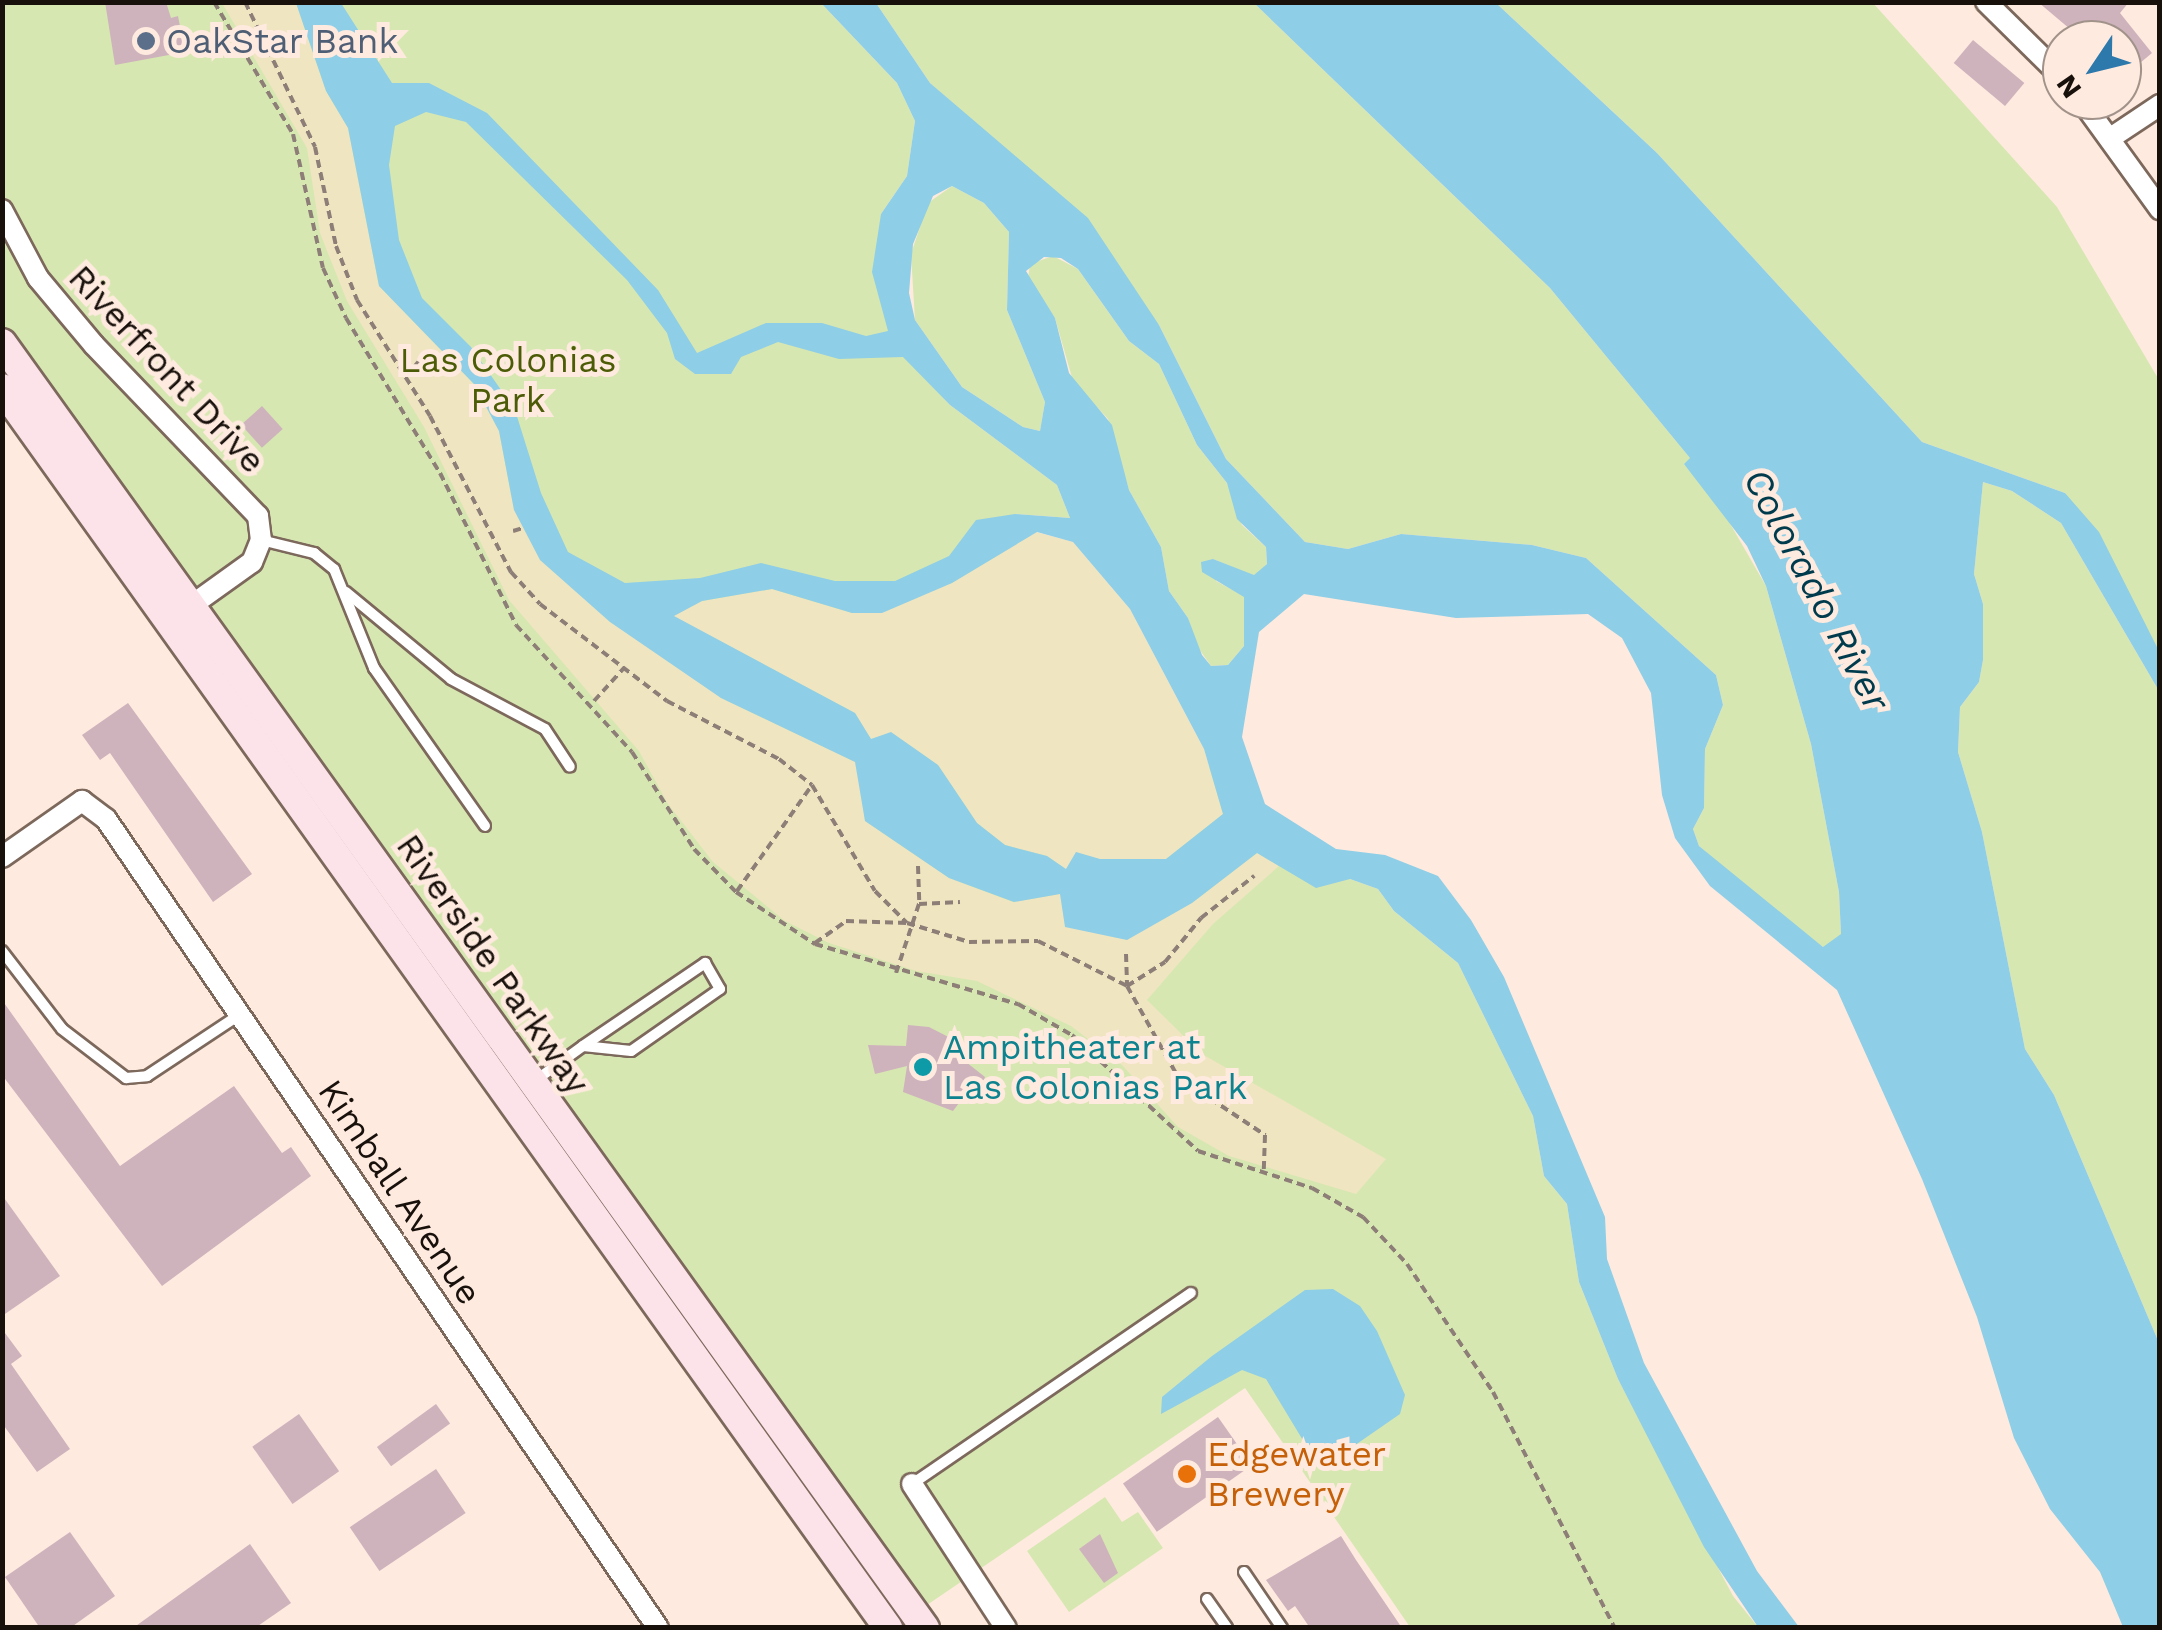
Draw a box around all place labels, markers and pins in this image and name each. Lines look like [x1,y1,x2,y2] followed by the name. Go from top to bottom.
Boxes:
[166,20,399,62] place label: OakStar Bank
[135,30,157,52] marker: OakStar Bank
[943,1026,1247,1108] place label: Ampitheater at Las Colonias Park
[912,1056,934,1078] marker: Ampitheater at Las Colonias Park
[1207,1433,1386,1515] place label: Edgewater Brewery
[1176,1463,1198,1485] marker: Edgewater Brewery

